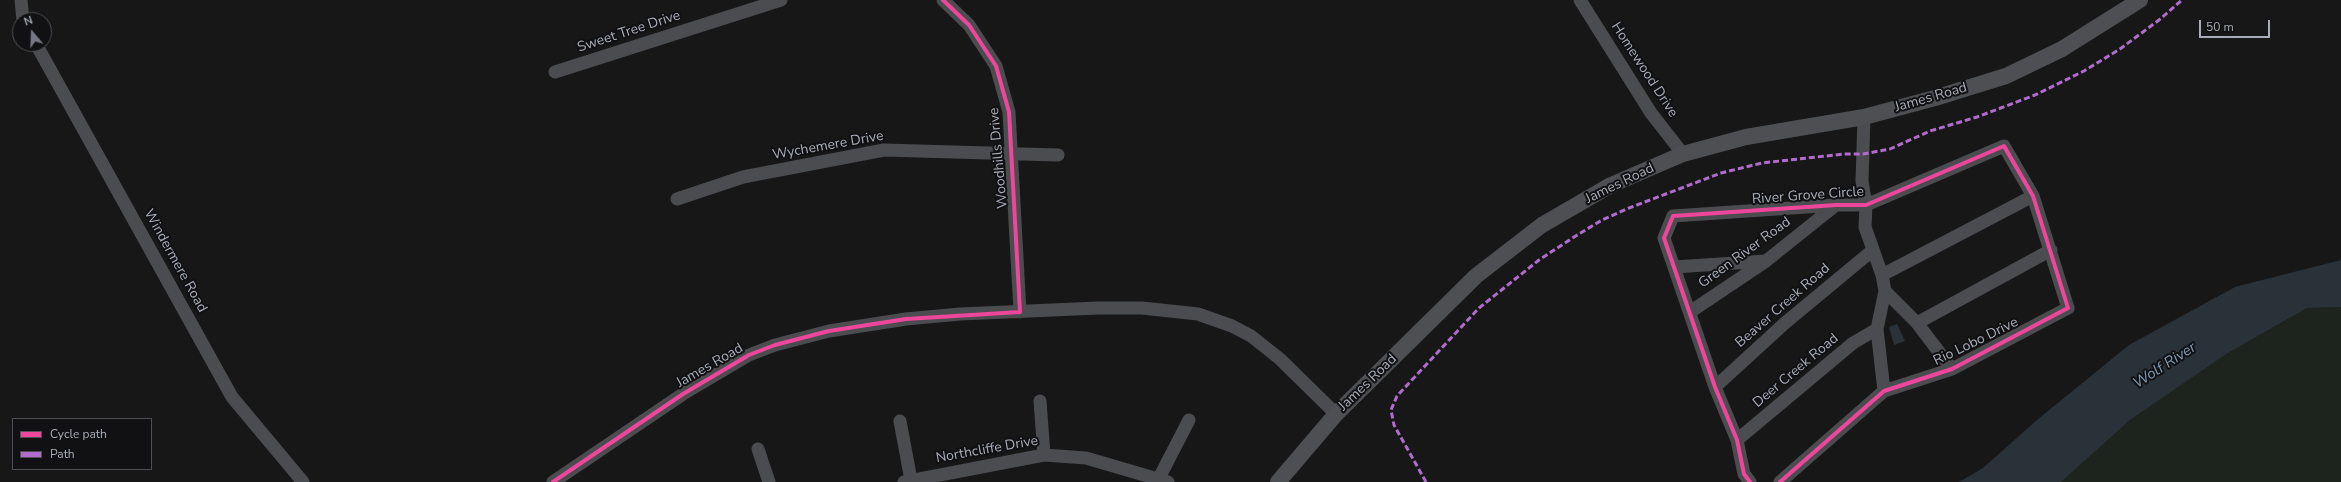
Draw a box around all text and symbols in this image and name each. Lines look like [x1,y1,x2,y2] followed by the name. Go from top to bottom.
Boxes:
[575,7,683,57] street label: Sweet Tree Drive
[12,12,52,52] north arrow
[2201,12,2272,38] scale bar
[22,13,35,30] text: N
[1607,19,1681,121] street label: Homewood Drive
[2206,19,2234,35] text: 50 m
[1893,80,1969,116] street label: James Road
[986,107,1012,209] street label: Woodhills Drive
[771,128,885,164] street label: Wychemere Drive
[1583,160,1657,208] street label: James Road
[1751,184,1865,208] street label: River Grove Circle
[140,207,210,315] street label: Windermere Road
[1696,214,1794,292] street label: Green River Road
[1732,260,1834,352] street label: Beaver Creek Road
[1931,314,2021,370] street label: Rio Lobo Drive
[1750,330,1842,412] street label: Deer Creek Road
[2130,339,2200,393] water label: Wolf River
[674,340,746,392] street label: James Road
[1335,351,1401,415] street label: James Road
[12,418,152,470] legend
[50,426,107,442] text: Cycle path
[935,433,1039,467] street label: Northcliffe Drive
[50,446,75,462] text: Path

